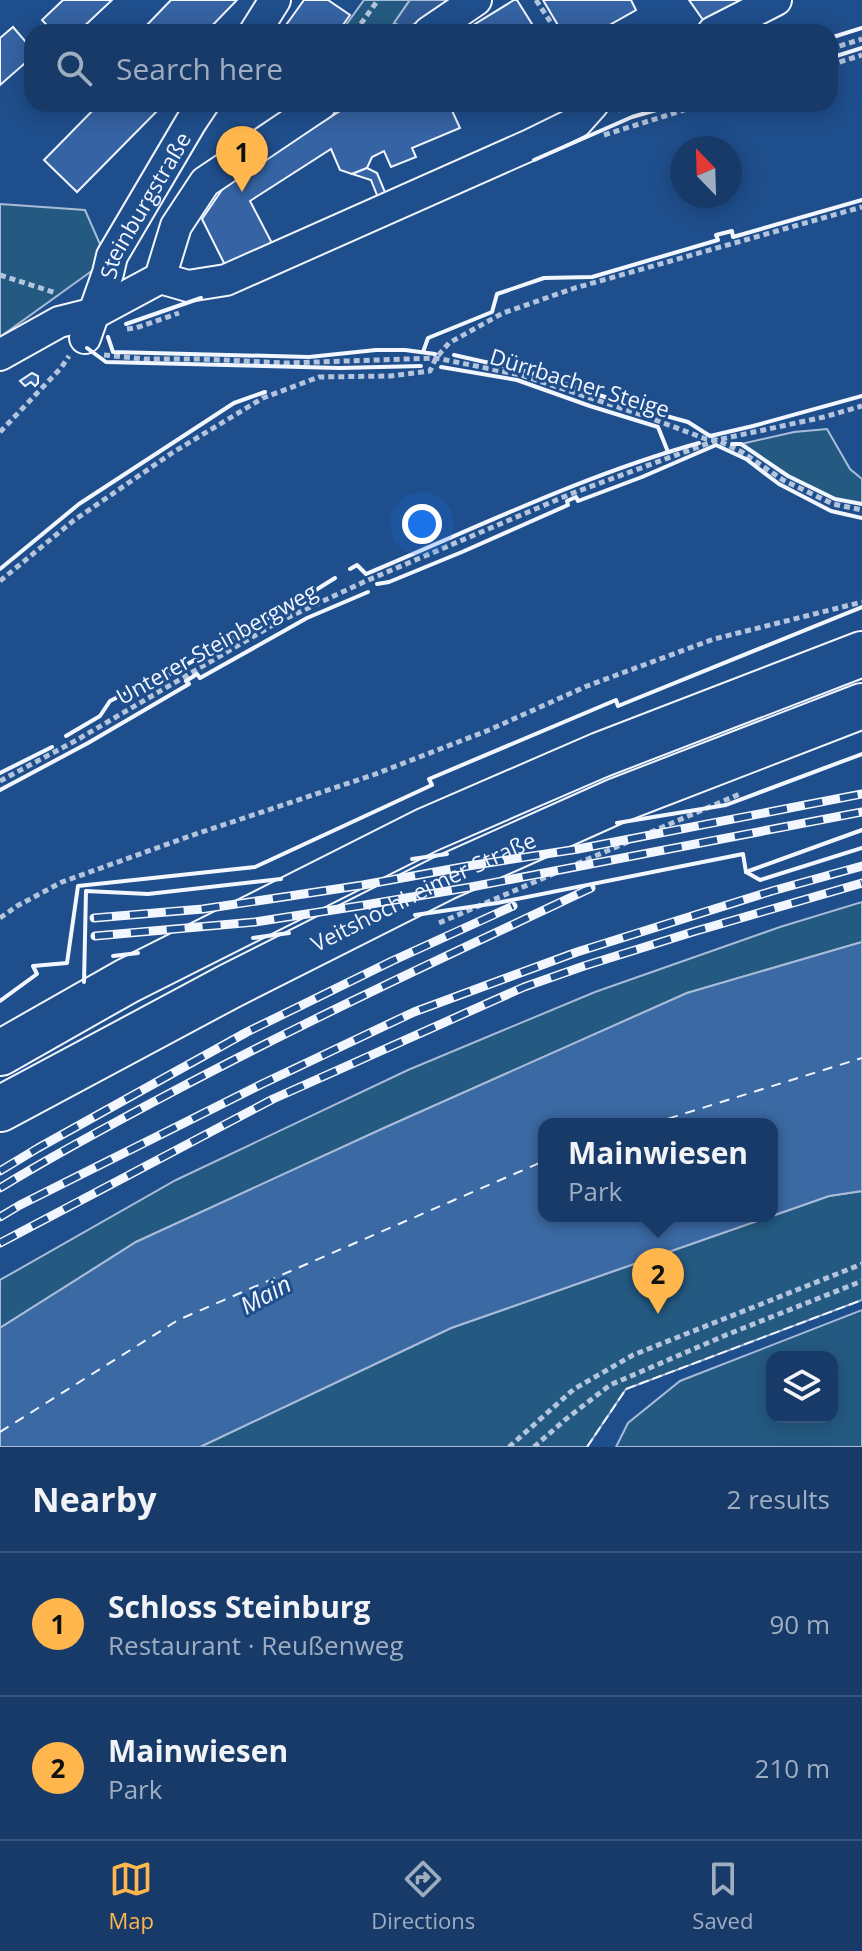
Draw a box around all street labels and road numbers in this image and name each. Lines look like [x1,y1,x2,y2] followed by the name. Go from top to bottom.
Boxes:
[92,126,197,282] street label: Steinburgstraße
[487,340,673,424] street label: Dürrbacher Steige
[110,575,322,711] street label: Unterer Steinbergweg
[305,824,540,958] street label: Veitshöchheimer Straße

